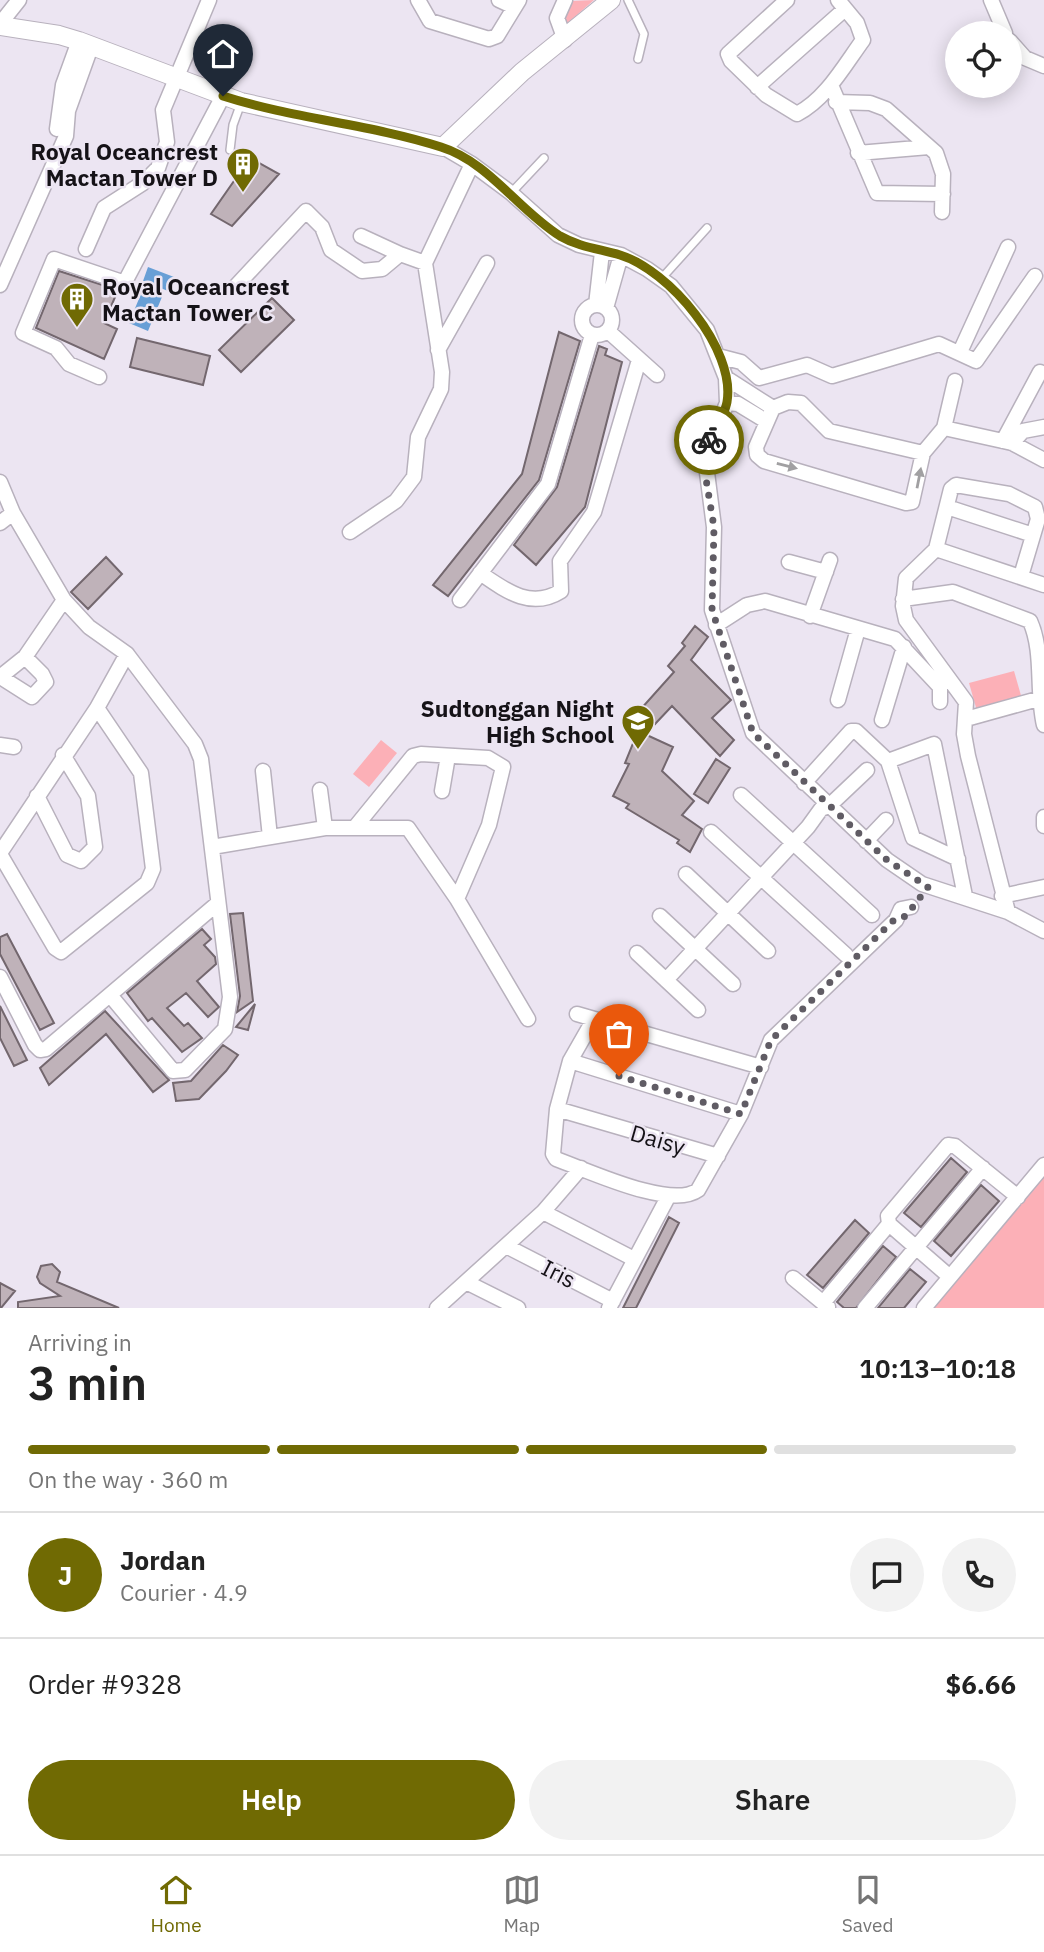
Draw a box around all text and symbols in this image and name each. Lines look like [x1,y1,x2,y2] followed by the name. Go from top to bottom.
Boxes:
[945,21,1022,98] map controls
[945,21,1022,98] button: locate
[193,24,253,96] pin
[204,35,242,73] icon: home
[31,136,218,192] place label: Royal Oceancrest Mactan Tower D
[224,145,262,194] building icon: Royal Oceancrest Mactan Tower D
[102,271,290,327] place label: Royal Oceancrest Mactan Tower C
[58,280,96,329] building icon: Royal Oceancrest Mactan Tower C
[674,405,744,475] courier
[690,421,728,459] icon: bike
[777,462,798,472] one-way arrow
[914,467,925,489] one-way arrow
[420,693,614,749] place label: Sudtonggan Night High School
[619,702,657,751] school or university icon: Sudtonggan Night High School
[589,1004,649,1076] pin
[600,1015,638,1053] icon: bag
[627,1117,689,1161] street label: Daisy
[537,1252,581,1294] street label: Iris
[28,1327,132,1357] text: Arriving in
[859,1351,1016,1385] text: 10:13–10:18
[28,1353,147,1413] text: 3 min
[28,1464,228,1494] text: On the way · 360 m
[850,1538,924,1612] button: chat
[942,1538,1016,1612] button: phone
[120,1543,206,1577] text: Jordan
[58,1558,72,1592] text: J
[120,1577,248,1607] text: Courier · 4.9
[28,1667,182,1701] text: Order #9328
[946,1667,1016,1701] text: $6.66
[28,1760,515,1840] button: Help
[529,1760,1016,1840] button: Share
[151,1871,202,1937] tab: Home
[503,1871,541,1937] tab: Map
[842,1871,893,1937] tab: Saved

